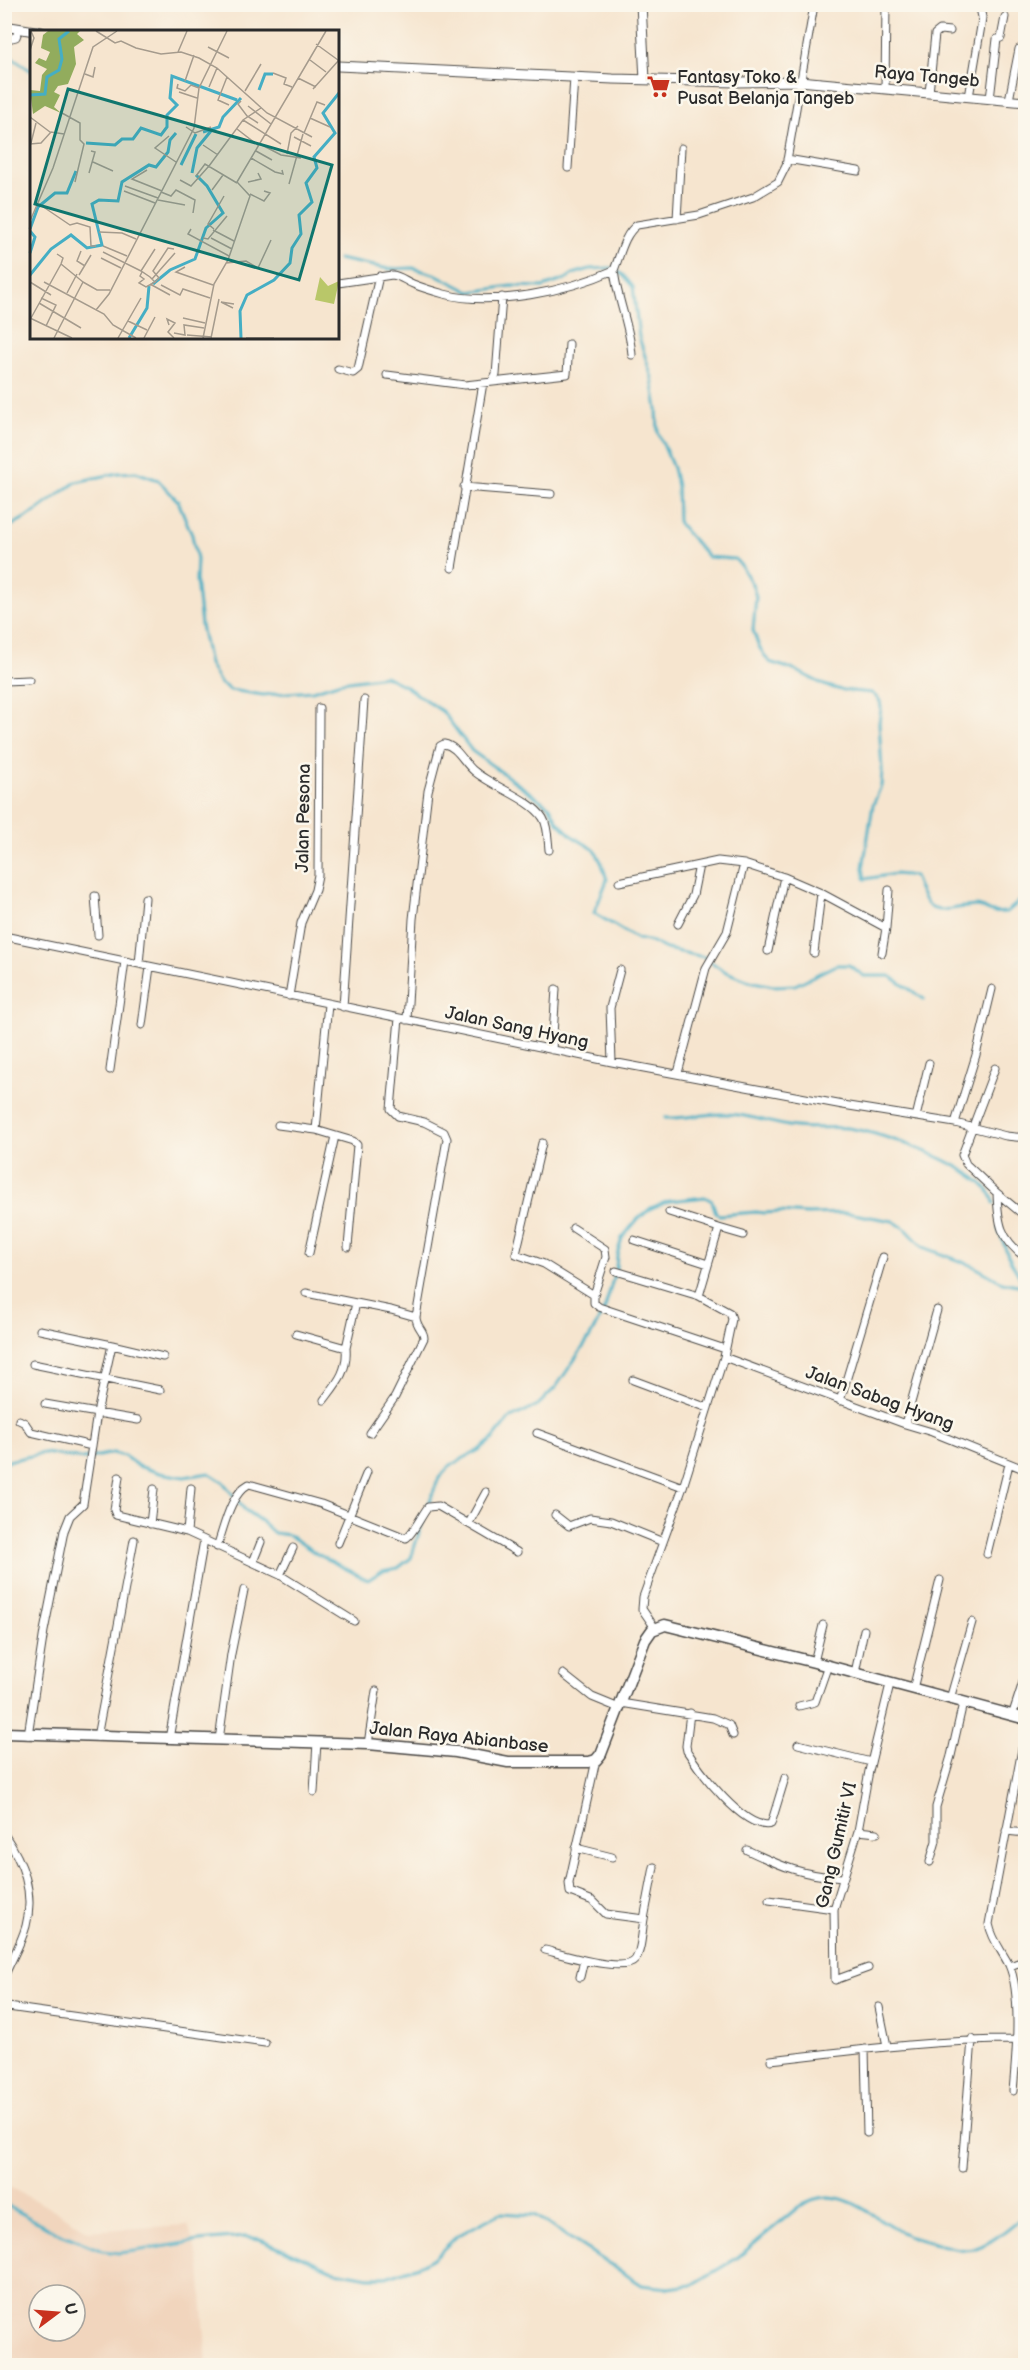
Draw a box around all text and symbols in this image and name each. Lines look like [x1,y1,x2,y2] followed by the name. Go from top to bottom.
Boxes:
[30,30,339,339] inset map
[873,61,980,92] street label: Raya Tangeb
[677,67,854,109] place label: Fantasy Toko & Pusat Belanja Tangeb
[646,74,672,100] supermarket icon: Fantasy Toko & Pusat Belanja Tangeb
[292,763,315,873] street label: Jalan Pesona
[443,1002,590,1053] street label: Jalan Sang Hyang
[803,1362,957,1435] street label: Jalan Sabag Hyang
[368,1718,550,1757] street label: Jalan Raya Abianbase
[812,1780,861,1910] street label: Gang Gumitir VI
[27,2283,87,2343] north arrow
[59,2301,81,2317] text: U

